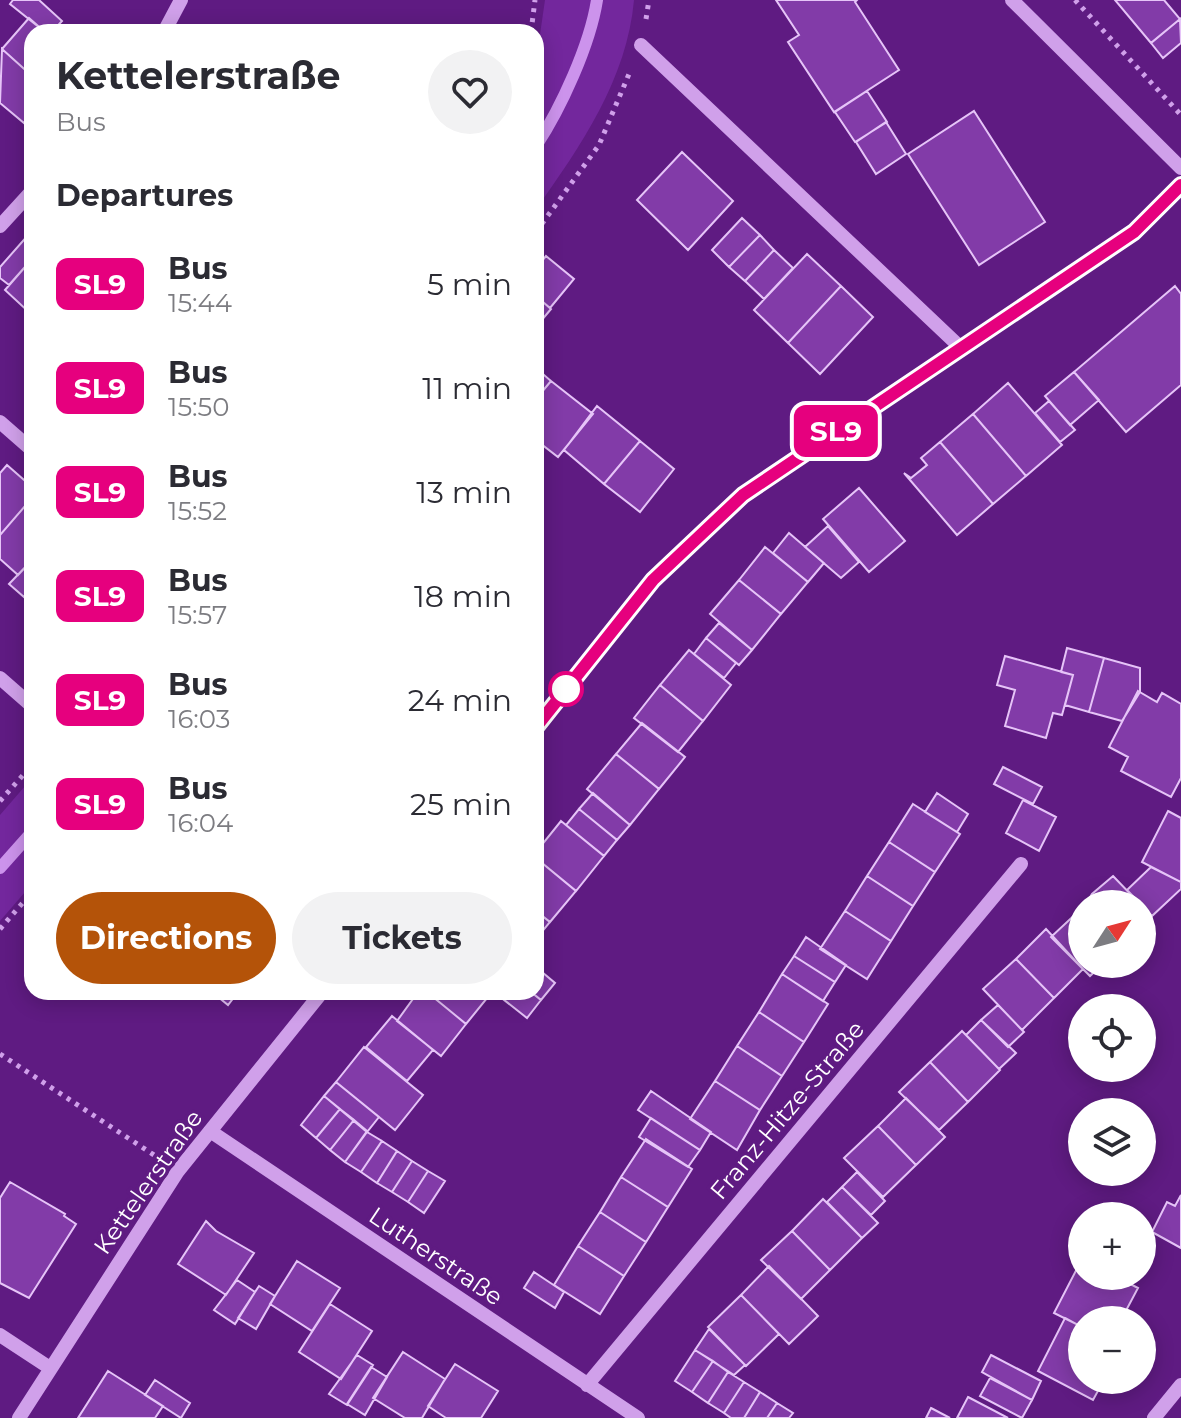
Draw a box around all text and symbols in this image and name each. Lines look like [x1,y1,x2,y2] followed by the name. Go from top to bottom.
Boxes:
[428,50,512,134] button: heart
[56,52,340,99] text: Kettelerstraße
[56,106,106,138] text: Bus
[56,177,233,214] text: Departures
[168,250,228,287] text: Bus
[427,266,512,303] text: 5 min
[74,267,126,301] text: SL9
[168,287,232,319] text: 15:44
[168,354,228,391] text: Bus
[422,370,512,407] text: 11 min
[74,371,126,405] text: SL9
[168,391,230,423] text: 15:50
[790,405,882,457] line badge: SL9
[810,414,862,448] text: SL9
[168,458,228,495] text: Bus
[416,474,512,511] text: 13 min
[74,475,126,509] text: SL9
[168,495,227,527] text: 15:52
[168,562,228,599] text: Bus
[414,578,512,615] text: 18 min
[74,579,126,613] text: SL9
[168,599,227,631] text: 15:57
[168,666,228,703] text: Bus
[549,672,583,706] unlabelled marker
[408,682,512,719] text: 24 min
[74,683,126,717] text: SL9
[168,703,230,735] text: 16:03
[168,770,228,807] text: Bus
[410,786,512,823] text: 25 min
[74,787,126,821] text: SL9
[168,807,233,839] text: 16:04
[1068,890,1156,978] north arrow
[1068,890,1156,1394] map controls
[56,892,276,984] button: Directions
[292,892,512,984] button: Tickets
[1068,994,1156,1082] button: locate
[704,1015,870,1205] street label: Franz-Hitze-Straße
[1068,1098,1156,1186] button: layers
[88,1104,208,1260] street label: Kettelerstraße
[364,1201,508,1311] street label: Lutherstraße
[1068,1202,1156,1290] button: +
[1068,1306,1156,1394] button: −

